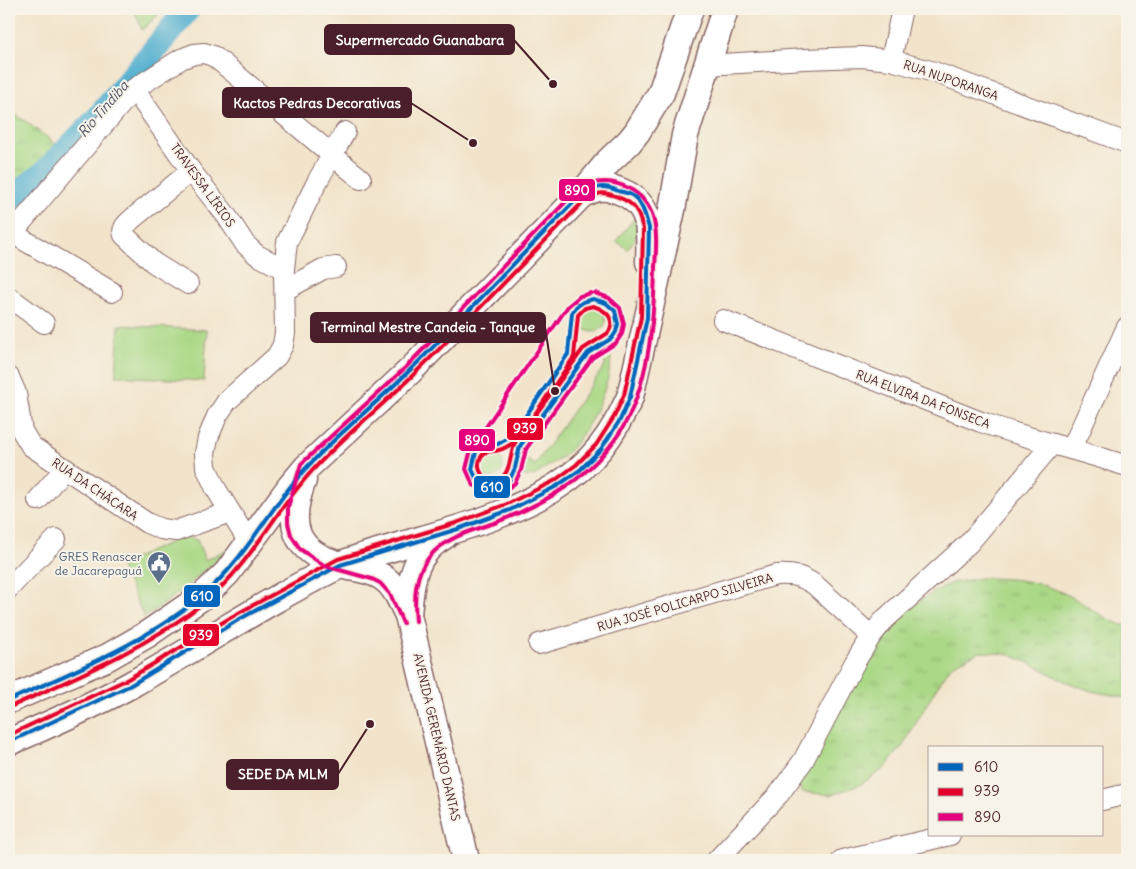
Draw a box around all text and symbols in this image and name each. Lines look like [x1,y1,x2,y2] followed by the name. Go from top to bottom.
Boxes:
[325,25,514,54] callout: Supermercado Guanabara
[336,31,504,49] text: Supermercado Guanabara
[902,57,1001,103] street label: RUA NUPORANGA
[74,76,133,141] water label: Rio Tindiba
[223,88,411,117] callout: Kactos Pedras Decorativas
[233,94,401,112] text: Kactos Pedras Decorativas
[168,140,239,230] street label: TRAVESSA LÍRIOS
[558,178,596,202] line badge: 890
[564,181,590,199] text: 890
[311,313,545,342] callout: Terminal Mestre Candeia - Tanque
[321,318,536,336] text: Terminal Mestre Candeia - Tanque
[854,366,992,432] street label: RUA ELVIRA DA FONSECA
[506,417,544,441] line badge: 939
[513,419,537,437] text: 939
[458,428,496,452] line badge: 890
[464,431,490,449] text: 890
[49,455,141,523] street label: RUA DA CHÁCARA
[473,475,511,499] line badge: 610
[481,478,503,496] text: 610
[55,549,142,578] place label: GRES Renascer de Jacarepaguá
[146,550,172,584] public building icon: GRES Renascer de Jacarepaguá
[596,570,775,634] street label: RUA JOSÉ POLICARPO SILVEIRA
[183,584,221,608] line badge: 610
[191,587,213,605] text: 610
[182,623,220,647] line badge: 939
[189,626,213,644] text: 939
[410,652,464,823] street label: AVENIDA GEREMÁRIO DANTAS
[928,746,1104,836] legend
[974,757,998,776] text: 610
[227,760,338,789] callout: SEDE DA MLM
[238,765,328,783] text: SEDE DA MLM
[974,781,1000,800] text: 939
[974,807,1001,826] text: 890

